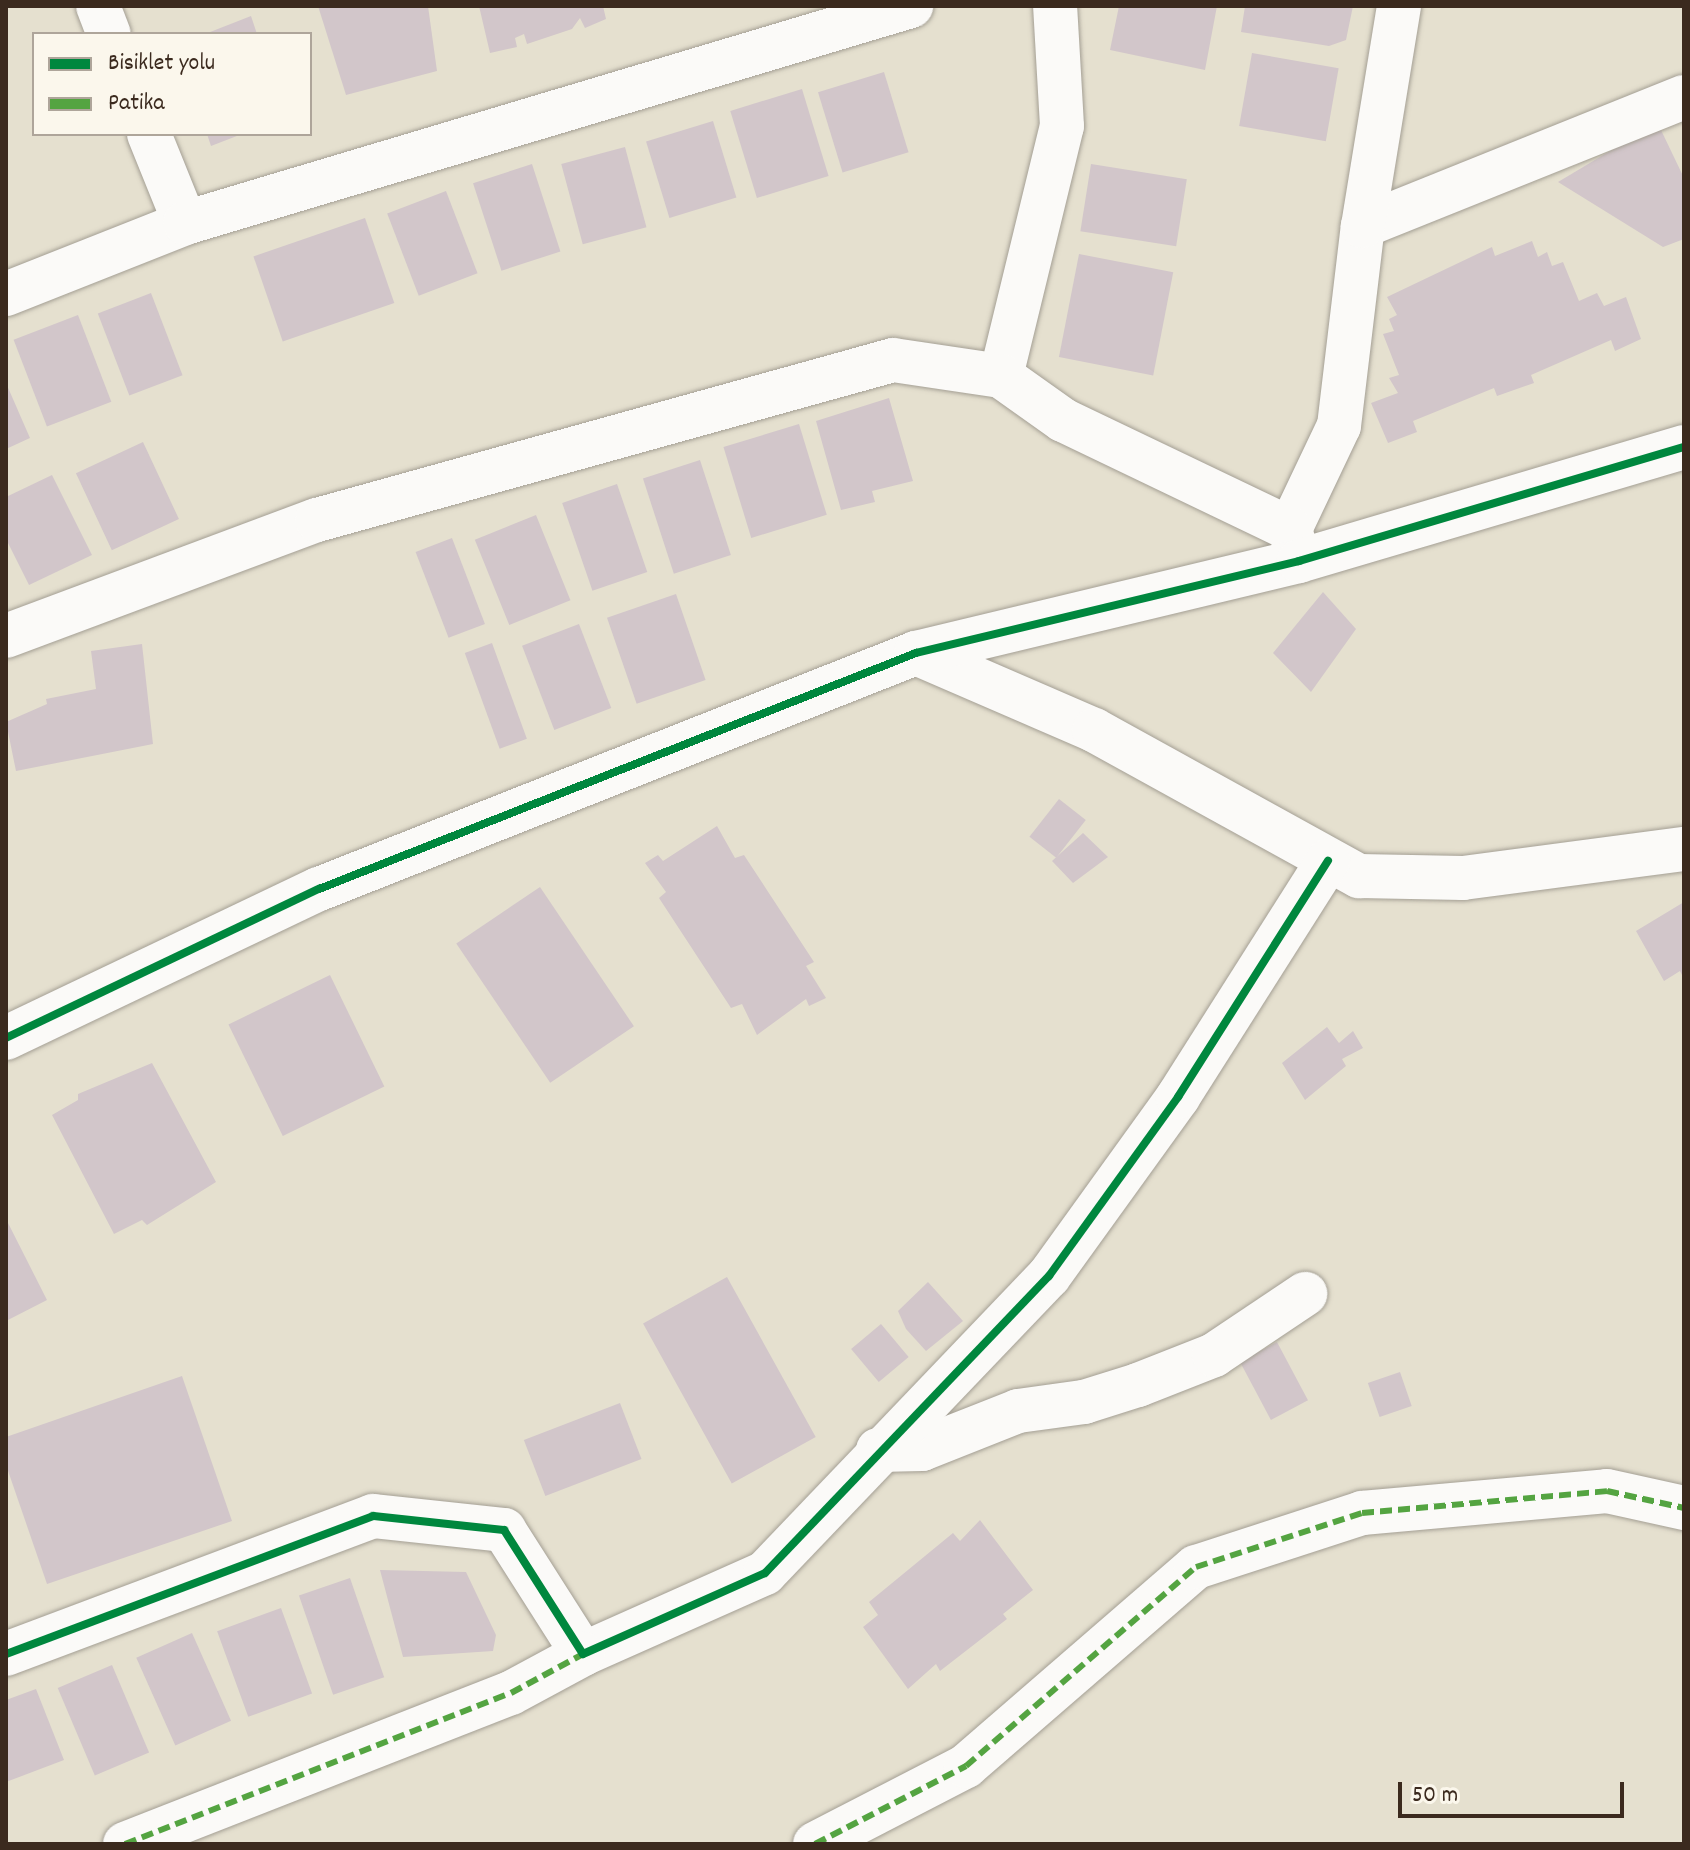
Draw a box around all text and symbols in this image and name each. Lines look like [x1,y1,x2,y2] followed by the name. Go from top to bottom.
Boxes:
[32,32,312,136] legend
[108,47,215,81] text: Bisiklet yolu
[108,87,165,121] text: Patika
[1402,1766,1628,1816] scale bar
[1412,1779,1458,1813] text: 50 m

